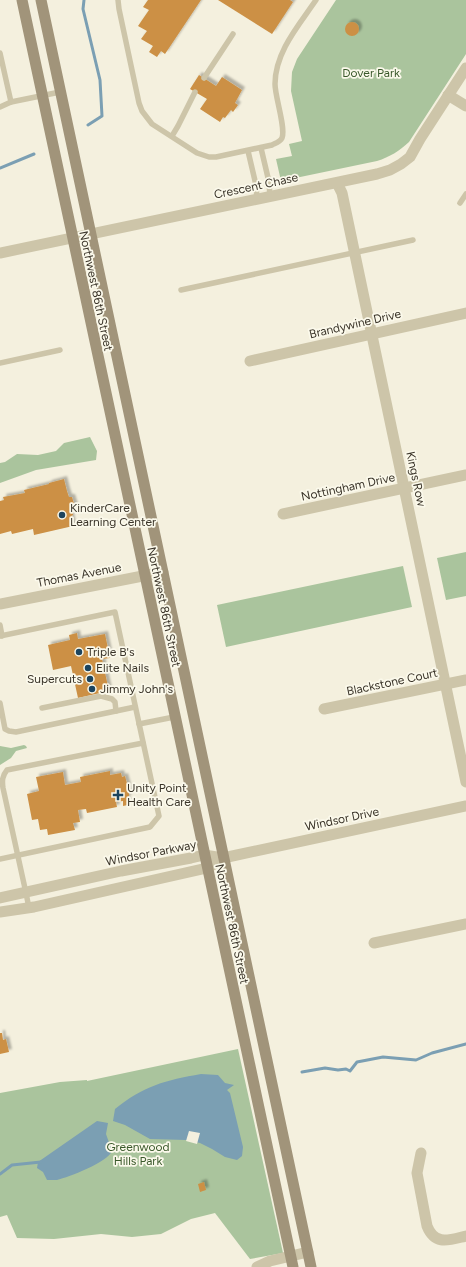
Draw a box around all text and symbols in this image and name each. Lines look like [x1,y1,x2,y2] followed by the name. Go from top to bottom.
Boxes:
[342,66,400,80] park label: Dover Park
[213,170,300,202] street label: Crescent Chase
[76,230,116,353] street label: Northwest 86th Street
[308,307,403,341] street label: Brandywine Drive
[403,450,429,508] street label: Kings Row
[300,470,397,504] street label: Nottingham Drive
[70,501,156,529] place label: KinderCare Learning Center
[57,510,67,520] marker: KinderCare Learning Center
[144,546,184,669] street label: Northwest 86th Street
[36,560,123,590] street label: Thomas Avenue
[87,645,135,659] place label: Triple B's
[74,647,84,657] marker: Triple B's
[96,661,149,675] place label: Elite Nails
[83,663,93,673] marker: Elite Nails
[345,665,439,698] street label: Blackstone Court
[27,672,82,686] place label: Supercuts
[85,674,95,684] marker: Supercuts
[100,682,174,696] place label: Jimmy John's
[87,684,97,694] marker: Jimmy John's
[127,781,191,809] place label: Unity Point Health Care
[112,789,124,801] marker: Unity Point Health Care
[304,804,381,834] street label: Windsor Drive
[104,837,198,869] street label: Windsor Parkway
[212,863,252,986] street label: Northwest 86th Street
[106,1140,170,1168] park label: Greenwood Hills Park

